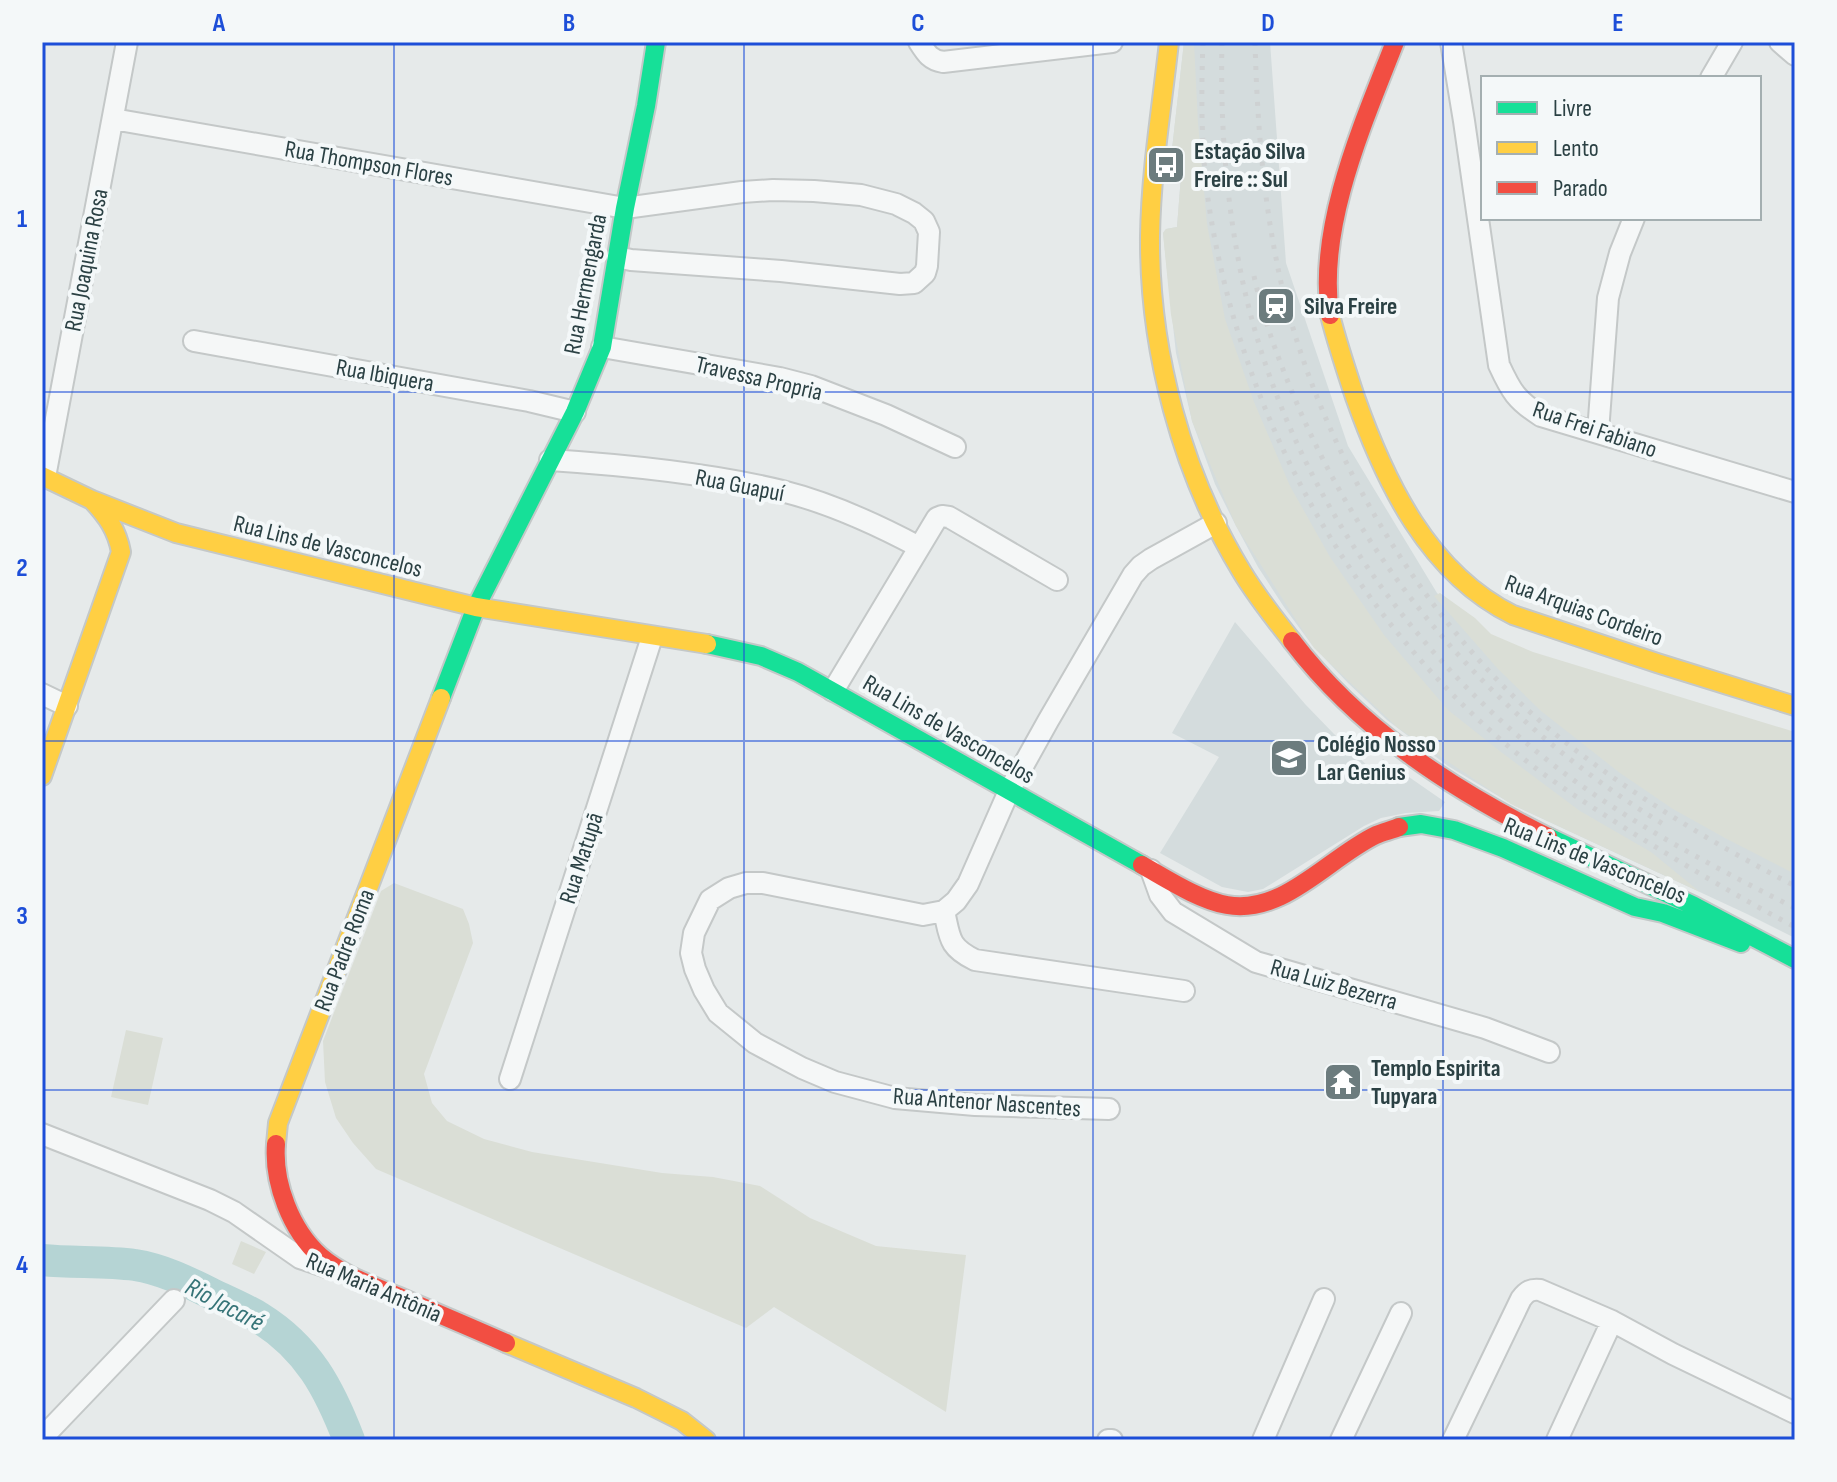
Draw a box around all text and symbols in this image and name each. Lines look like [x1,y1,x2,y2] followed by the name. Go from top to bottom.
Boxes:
[212,8,226,39] text: A
[563,8,575,39] text: B
[911,8,925,39] text: C
[1261,8,1275,39] text: D
[1612,8,1624,39] text: E
[1481,76,1761,220] legend
[1553,94,1592,123] text: Livre
[283,134,455,193] street label: Rua Thompson Flores
[1553,134,1599,163] text: Lento
[1194,137,1305,194] place label: Estação Silva Freire :: Sul
[1145,144,1187,186] bus stop icon: Estação Silva Freire :: Sul
[1553,174,1608,203] text: Parado
[58,186,115,334] street label: Rua Joaquina Rosa
[17,204,27,235] text: 1
[558,211,613,357] street label: Rua Hermengarda
[1255,285,1297,327] station icon: Silva Freire
[1304,292,1397,321] place label: Silva Freire
[693,350,825,407] street label: Travessa Propria
[334,353,436,398] street label: Rua Ibiquera
[1529,395,1661,464] street label: Rua Frei Fabiano
[693,463,787,508] street label: Rua Guapuí
[230,509,425,584] street label: Rua Lins de Vasconcelos
[16,553,28,584] text: 2
[1501,568,1667,652] street label: Rua Arquias Cordeiro
[858,668,1040,790] street label: Rua Lins de Vasconcelos
[1317,730,1436,787] place label: Colégio Nosso Lar Genius
[1268,737,1310,779] school or university icon: Colégio Nosso Lar Genius
[553,809,610,907] street label: Rua Matupã
[1500,811,1690,910] street label: Rua Lins de Vasconcelos
[308,885,381,1015] street label: Rua Padre Roma
[16,901,28,932] text: 3
[1267,953,1401,1016] street label: Rua Luiz Bezerra
[1371,1054,1501,1111] place label: Templo Espirita Tupyara
[1322,1061,1364,1103] temple icon: Templo Espirita Tupyara
[892,1081,1082,1124] street label: Rua Antenor Nascentes
[302,1246,446,1329] street label: Rua Maria Antônia
[16,1250,28,1281] text: 4
[180,1272,269,1339] water label: Rio Jacaré

